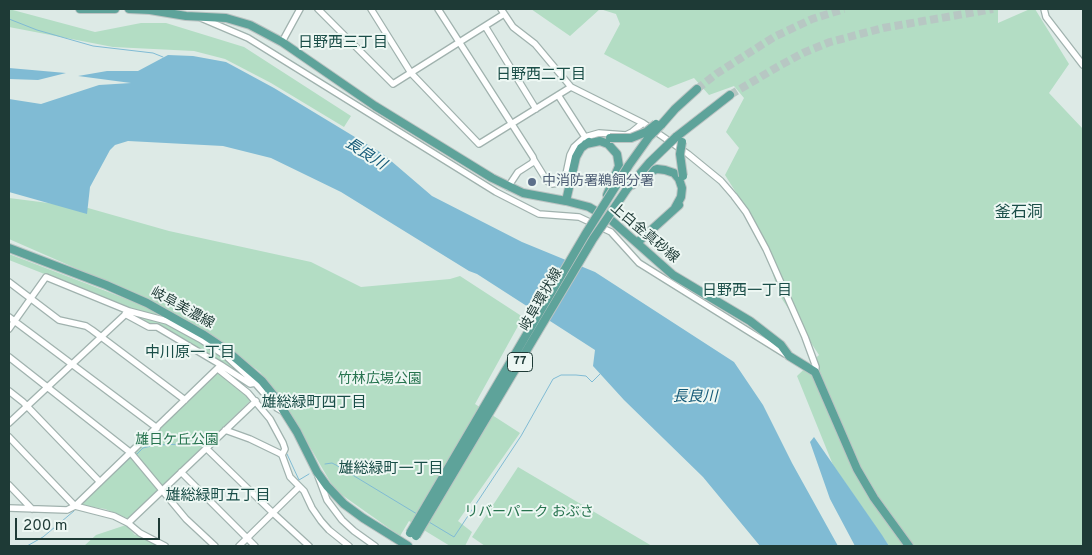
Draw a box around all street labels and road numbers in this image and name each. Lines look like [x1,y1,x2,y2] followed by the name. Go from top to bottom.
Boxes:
[606,201,682,267] street label: 上白金真砂線
[517,265,567,335] street label: 岐阜環状線
[147,285,217,333] street label: 岐阜美濃線
[508,352,532,372] road number: 77

